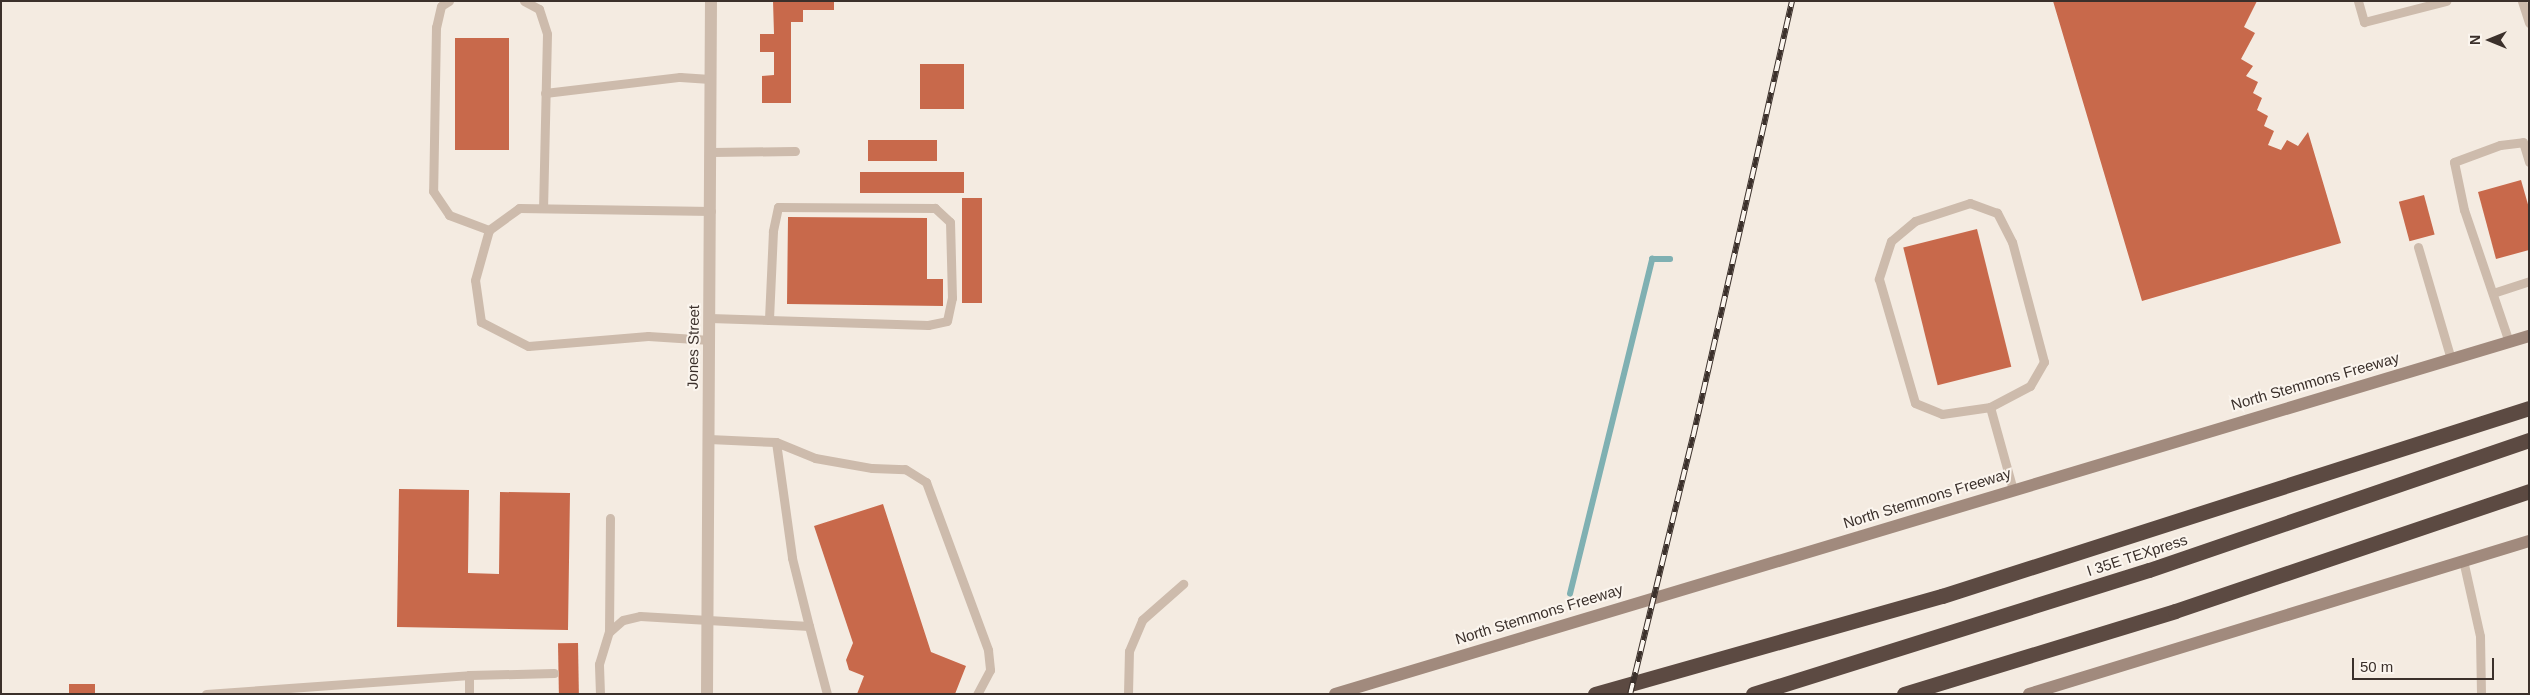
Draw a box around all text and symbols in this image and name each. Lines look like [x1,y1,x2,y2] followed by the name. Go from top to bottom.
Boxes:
[2465,15,2515,65] north arrow
[2467,35,2483,45] text: N
[683,305,703,389] street label: Jones Street
[2229,348,2401,414] street label: North Stemmons Freeway
[1841,464,2013,532] street label: North Stemmons Freeway
[2084,530,2190,580] street label: I 35E TEXpress
[1453,580,1625,648] street label: North Stemmons Freeway
[2355,648,2498,680] scale bar
[2360,658,2393,675] text: 50 m

